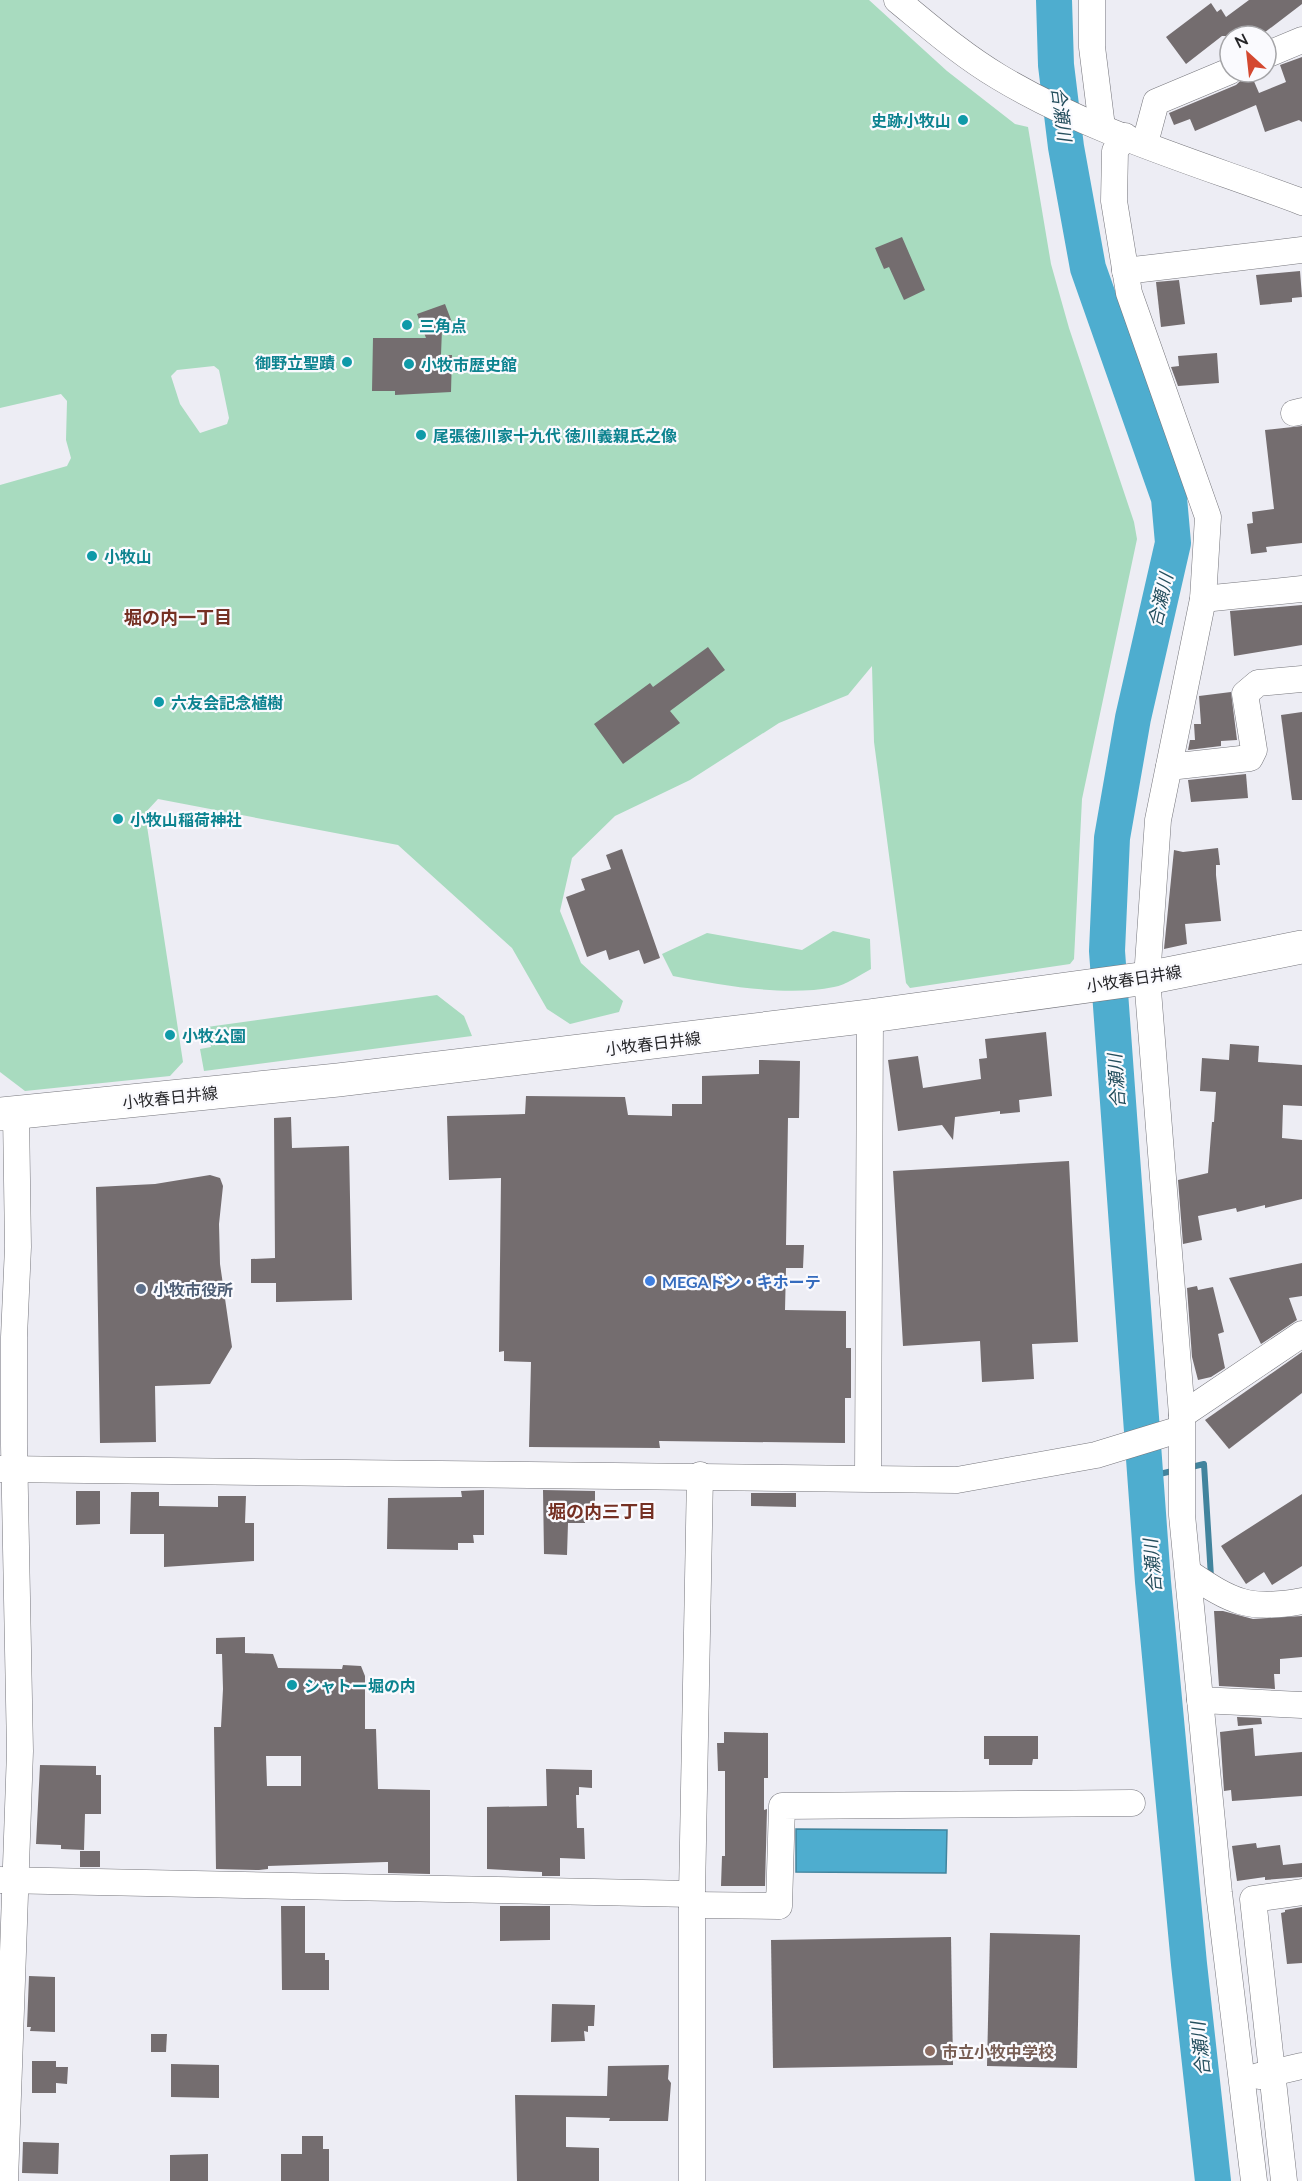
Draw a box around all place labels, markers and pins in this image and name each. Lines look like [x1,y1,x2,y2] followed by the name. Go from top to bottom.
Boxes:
[871,111,951,130] place label: 史跡小牧山
[956,113,970,127] marker: 史跡小牧山
[419,316,467,335] place label: 三角点
[400,318,414,332] marker: 三角点
[255,353,335,372] place label: 御野立聖蹟
[340,355,354,369] marker: 御野立聖蹟
[421,355,517,374] place label: 小牧市歴史館
[402,357,416,371] marker: 小牧市歴史館
[433,426,677,445] place label: 尾張徳川家十九代 徳川義親氏之像
[414,428,428,442] marker: 尾張徳川家十九代 徳川義親氏之像
[104,547,152,566] place label: 小牧山
[85,549,99,563] marker: 小牧山
[171,693,283,712] place label: 六友会記念植樹
[152,695,166,709] marker: 六友会記念植樹
[130,810,242,829] place label: 小牧山稲荷神社
[111,812,125,826] marker: 小牧山稲荷神社
[182,1026,246,1045] place label: 小牧公園
[163,1028,177,1042] marker: 小牧公園
[662,1272,821,1291] place label: MEGAドン・キホーテ
[643,1274,657,1288] marker: MEGAドン・キホーテ
[153,1280,233,1299] place label: 小牧市役所
[134,1282,148,1296] marker: 小牧市役所
[304,1676,416,1695] place label: シャトー堀の内
[285,1678,299,1692] marker: シャトー堀の内
[942,2042,1054,2061] place label: 市立小牧中学校
[923,2044,937,2058] marker: 市立小牧中学校

